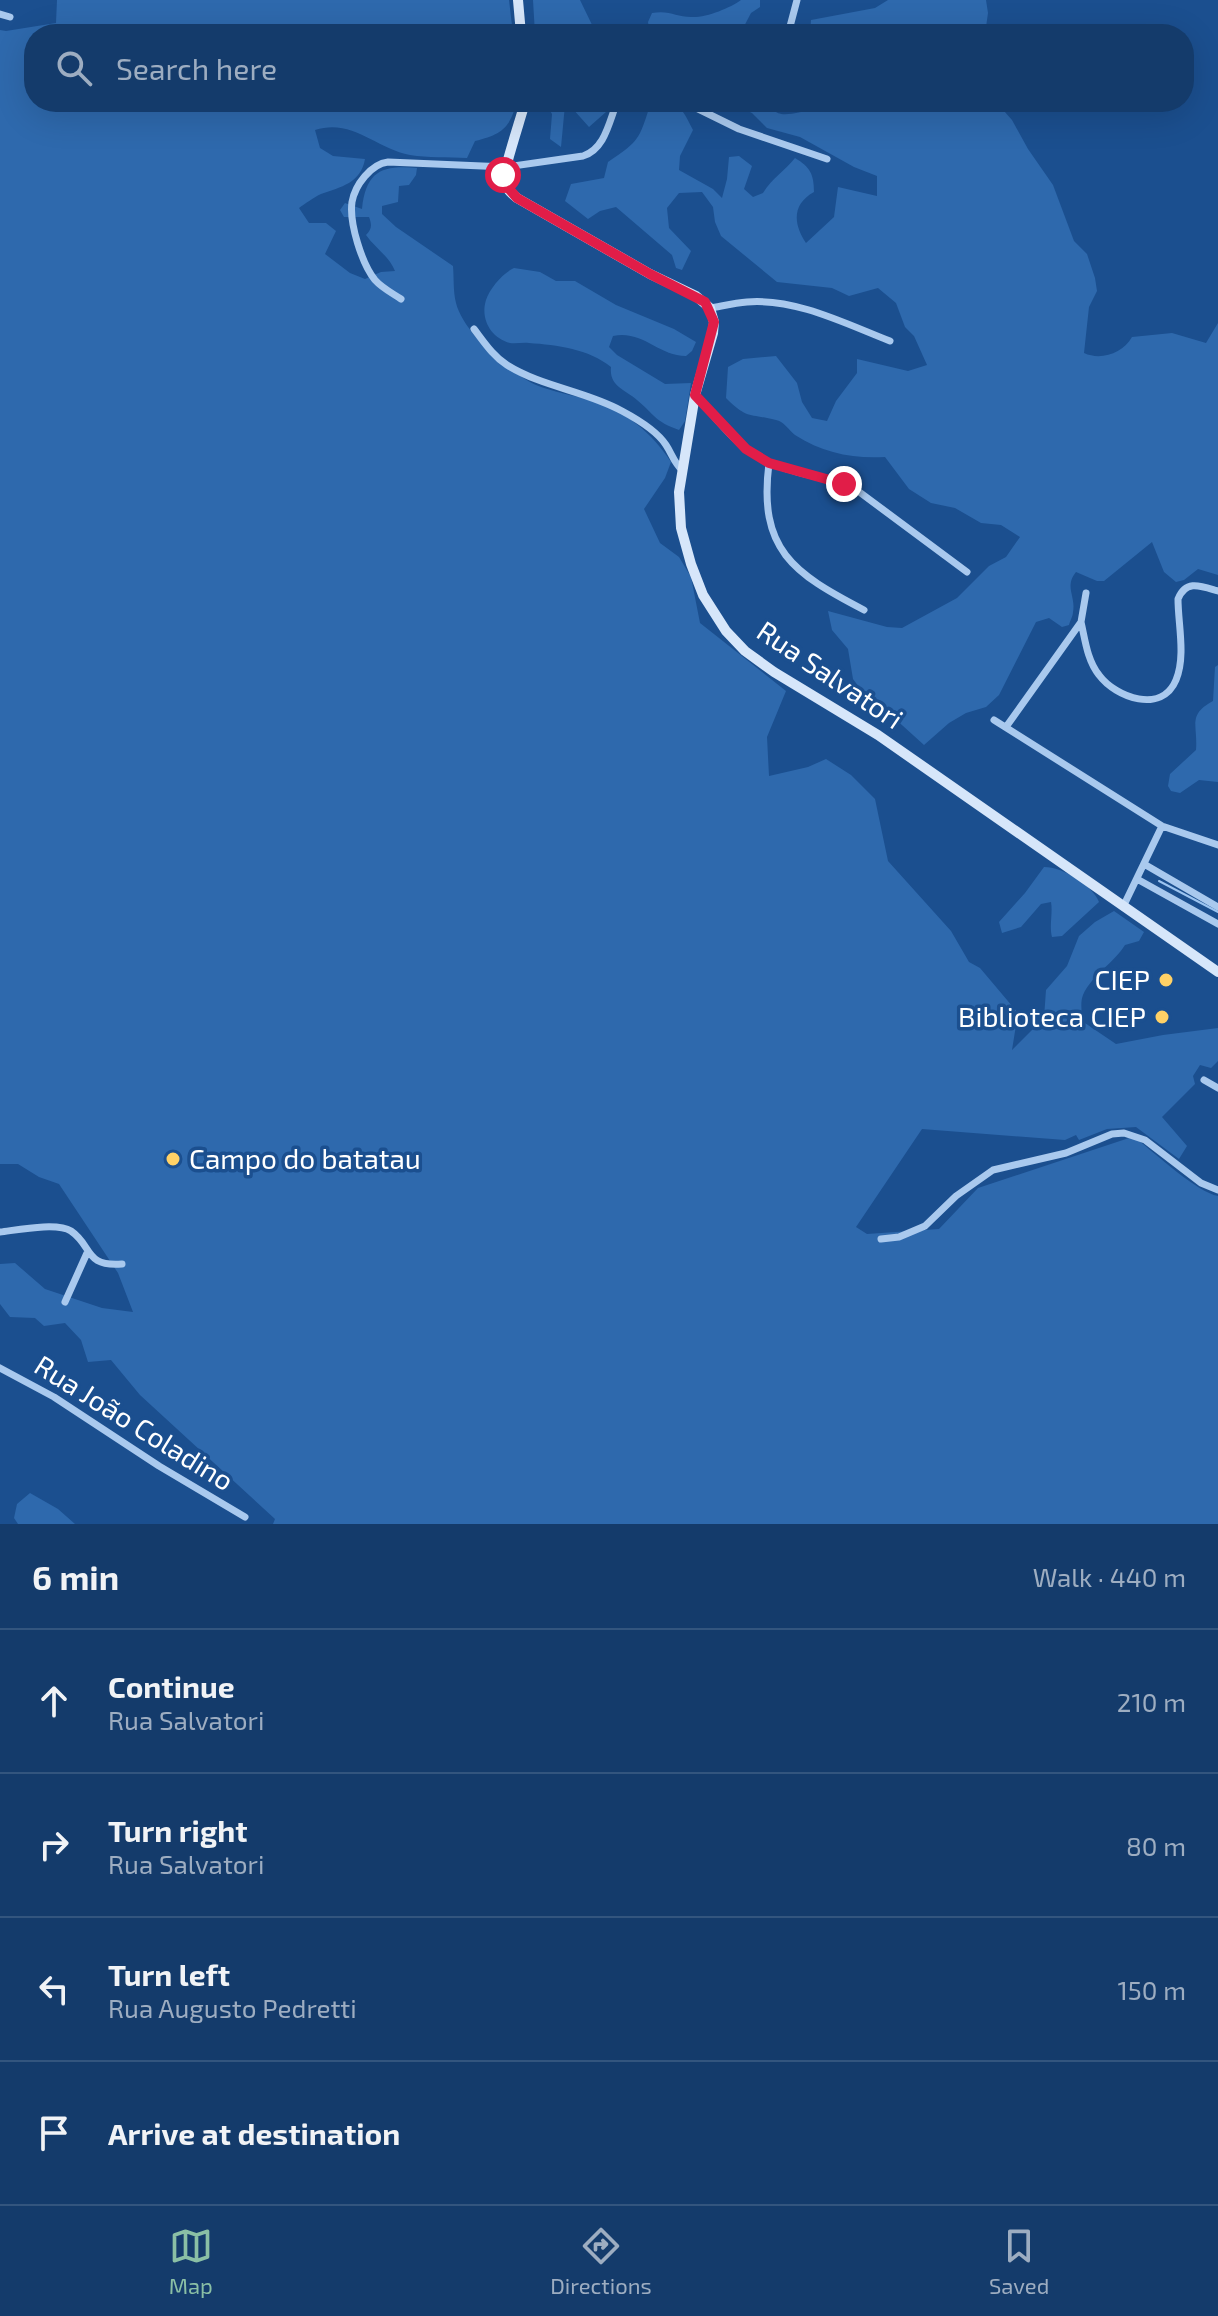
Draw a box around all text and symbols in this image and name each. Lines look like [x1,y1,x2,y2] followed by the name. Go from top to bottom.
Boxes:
[24,24,1194,112] search box
[52,46,96,90] icon: search
[116,50,277,86] text: Search here
[485,157,521,193] route start
[826,466,862,502] route end
[751,613,910,735] street label: Rua Salvatori
[1095,962,1150,996] place label: CIEP
[1157,971,1175,989] marker: CIEP
[958,999,1146,1033] place label: Biblioteca CIEP
[1153,1008,1171,1026] marker: Biblioteca CIEP
[189,1141,421,1175] place label: Campo do batatau
[164,1150,182,1168] marker: Campo do batatau
[29,1347,240,1497] street label: Rua João Coladino
[32,1556,119,1597] text: 6 min
[1033,1561,1186,1592] text: Walk · 440 m
[108,1668,235,1704] text: Continue
[32,1679,76,1723] icon: ahead
[1117,1686,1186,1717] text: 210 m
[108,1704,264,1735] text: Rua Salvatori
[108,1812,248,1848] text: Turn right
[32,1823,76,1867] icon: right
[1126,1830,1186,1861] text: 80 m
[108,1848,264,1879] text: Rua Salvatori
[108,1956,230,1992] text: Turn left
[32,1967,76,2011] icon: left
[1117,1974,1186,2005] text: 150 m
[108,1992,357,2023] text: Rua Augusto Pedretti
[32,2111,76,2155] icon: arrive
[108,2115,400,2151] text: Arrive at destination
[169,2224,213,2298] tab: Map
[550,2224,652,2298] tab: Directions
[989,2224,1049,2298] tab: Saved

